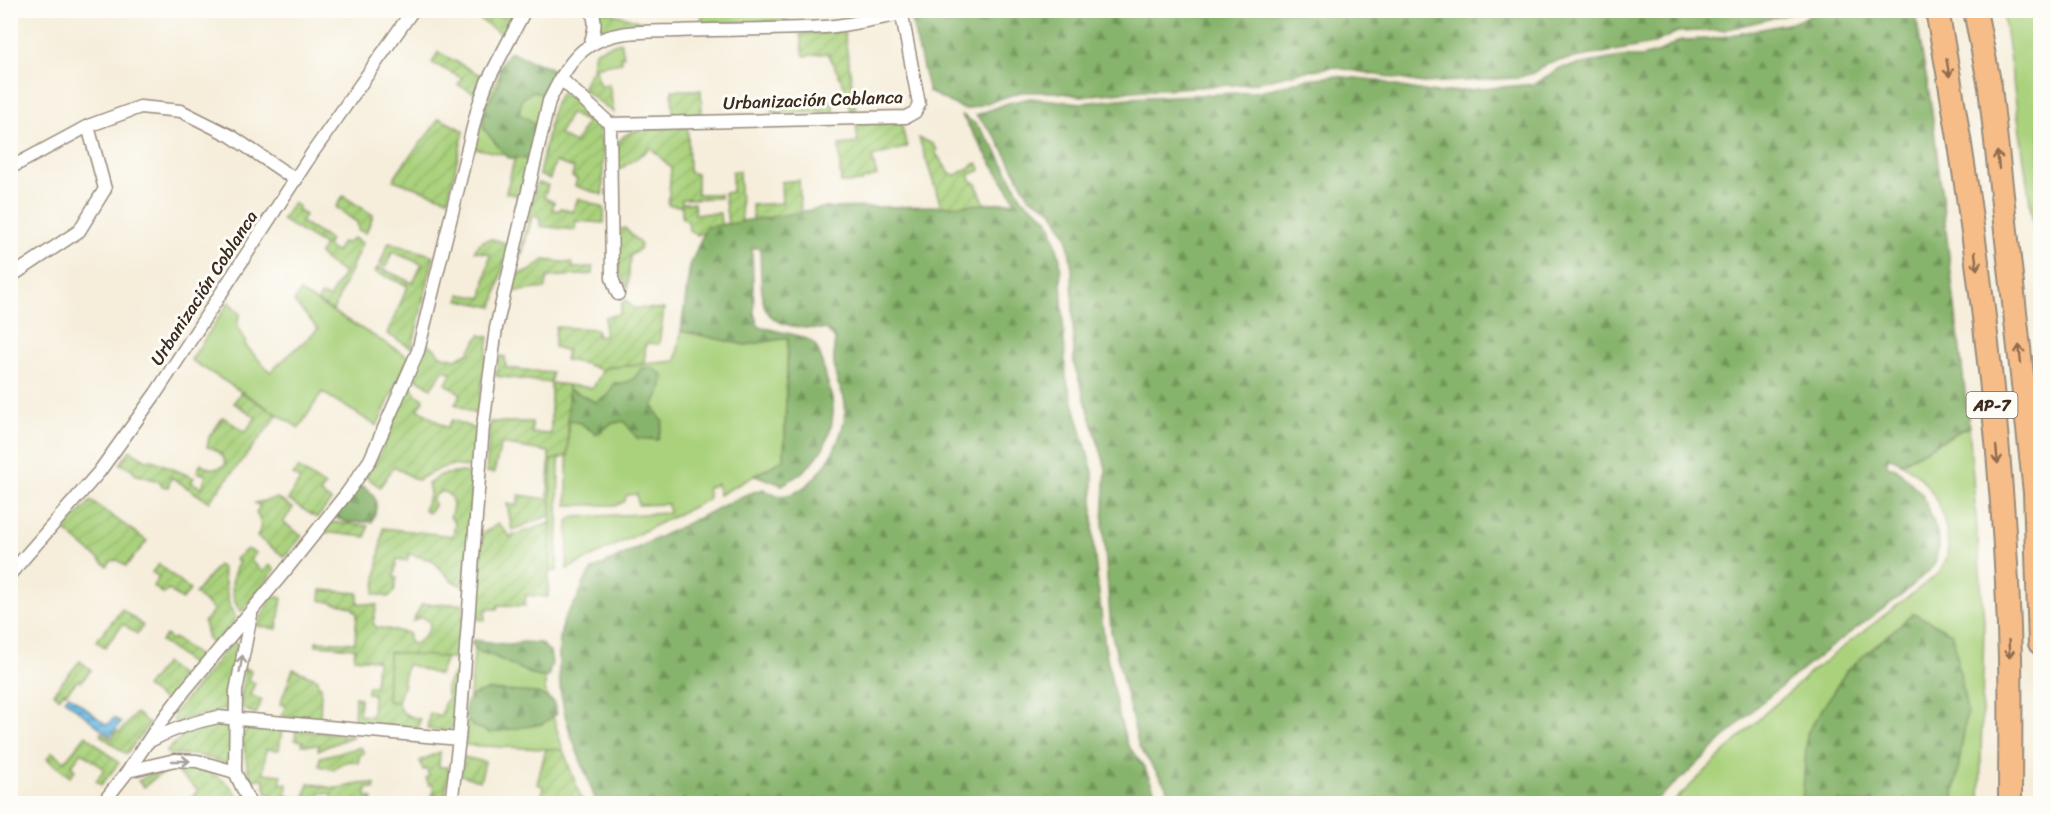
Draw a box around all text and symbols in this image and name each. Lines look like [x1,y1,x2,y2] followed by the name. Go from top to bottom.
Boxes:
[1942,58,1953,77] one-way arrow
[722,81,904,119] street label: Urbanización Coblanca
[1992,151,2003,171] one-way arrow
[142,204,266,372] street label: Urbanización Coblanca
[1970,251,1981,270] one-way arrow
[2014,345,2025,365] one-way arrow
[1966,392,2018,418] road number: AP-7
[1992,444,2003,464] one-way arrow
[2004,639,2015,659] one-way arrow
[235,655,246,674] one-way arrow
[171,755,191,767] one-way arrow

